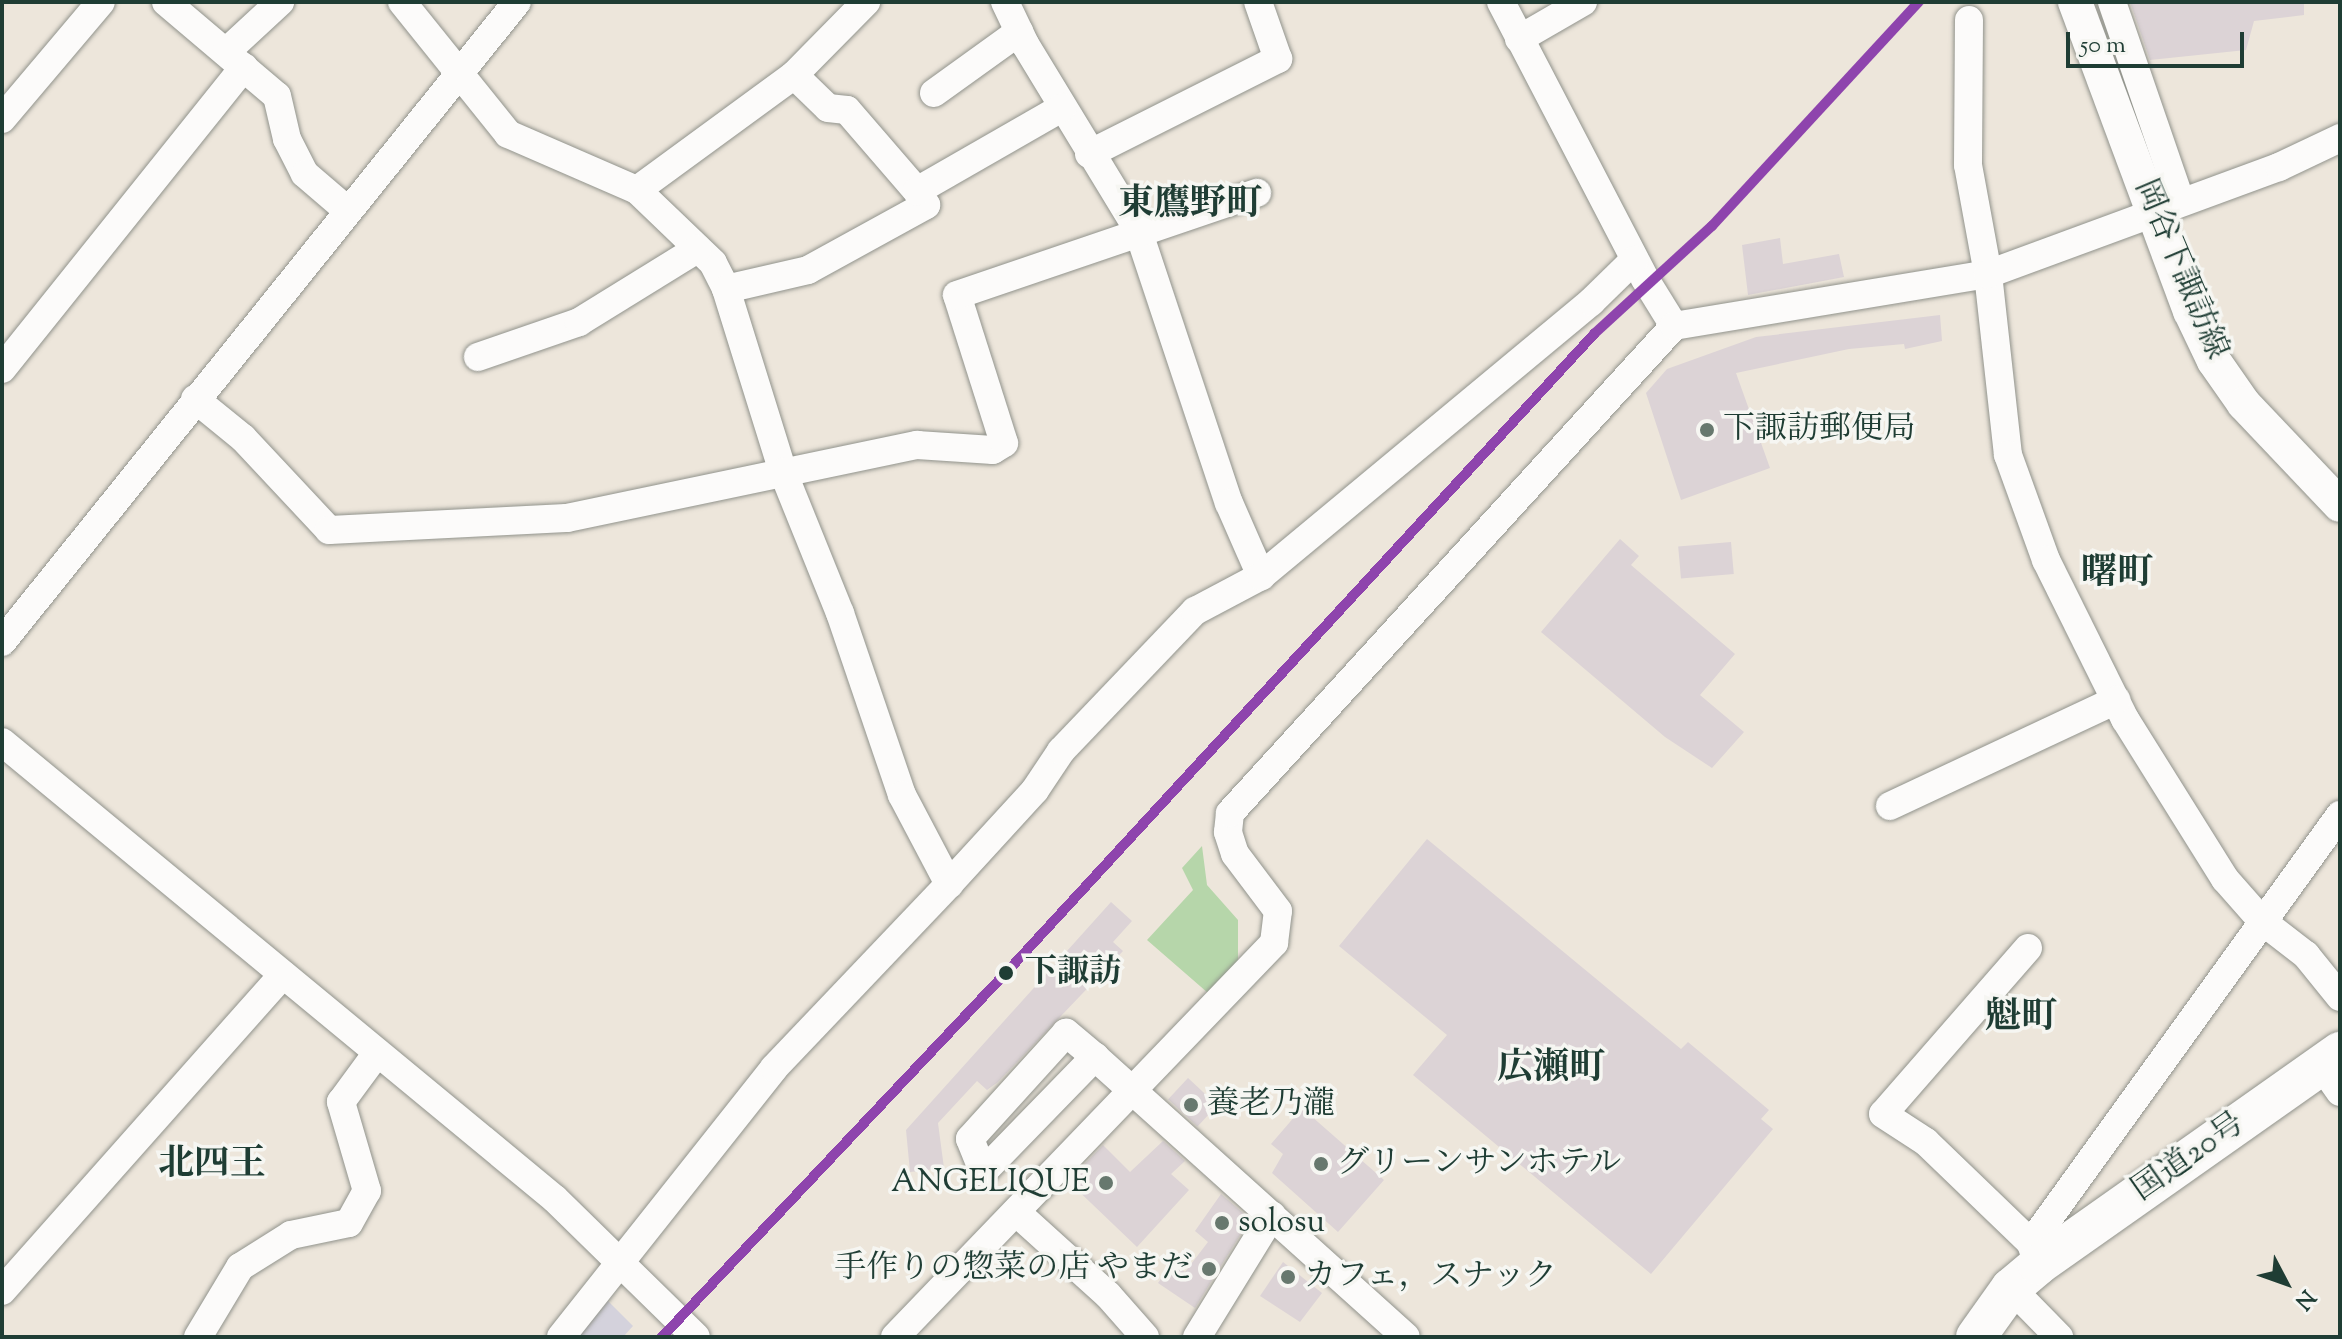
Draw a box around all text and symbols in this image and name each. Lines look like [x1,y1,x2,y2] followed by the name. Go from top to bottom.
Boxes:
[2070,16,2248,66] scale bar
[2080,29,2126,63] text: 50 m
[2125,174,2235,366] street label: 岡谷下諏訪線
[1118,184,1262,228] district label: 東鷹野町
[1723,411,1915,449] place label: 下諏訪郵便局
[1698,421,1716,439] marker: 下諏訪郵便局
[2081,553,2153,597] district label: 曙町
[1025,954,1121,992] place label: 下諏訪
[994,961,1018,985] marker: 下諏訪
[1985,997,2057,1041] district label: 魁町
[1497,1048,1605,1092] district label: 広瀬町
[1207,1086,1335,1124] place label: 養老乃瀧
[1182,1096,1200,1114] marker: 養老乃瀧
[2126,1106,2252,1210] street label: 国道20号
[158,1144,266,1188] district label: 北四王
[1337,1145,1625,1183] place label: グリーンサンホテル
[1312,1155,1330,1173] marker: グリーンサンホテル
[891,1164,1090,1202] place label: ANGELIQUE
[1097,1174,1115,1192] marker: ANGELIQUE
[1238,1204,1325,1242] place label: solosu
[1213,1214,1231,1232] marker: solosu
[2246,1243,2326,1323] north arrow
[834,1250,1193,1288] place label: 手作りの惣菜の店 やまだ
[1304,1258,1560,1296] place label: カフェ，スナック
[1200,1260,1218,1278] marker: 手作りの惣菜の店 やまだ
[1279,1268,1297,1286] marker: カフェ，スナック
[2286,1282,2322,1316] text: N

